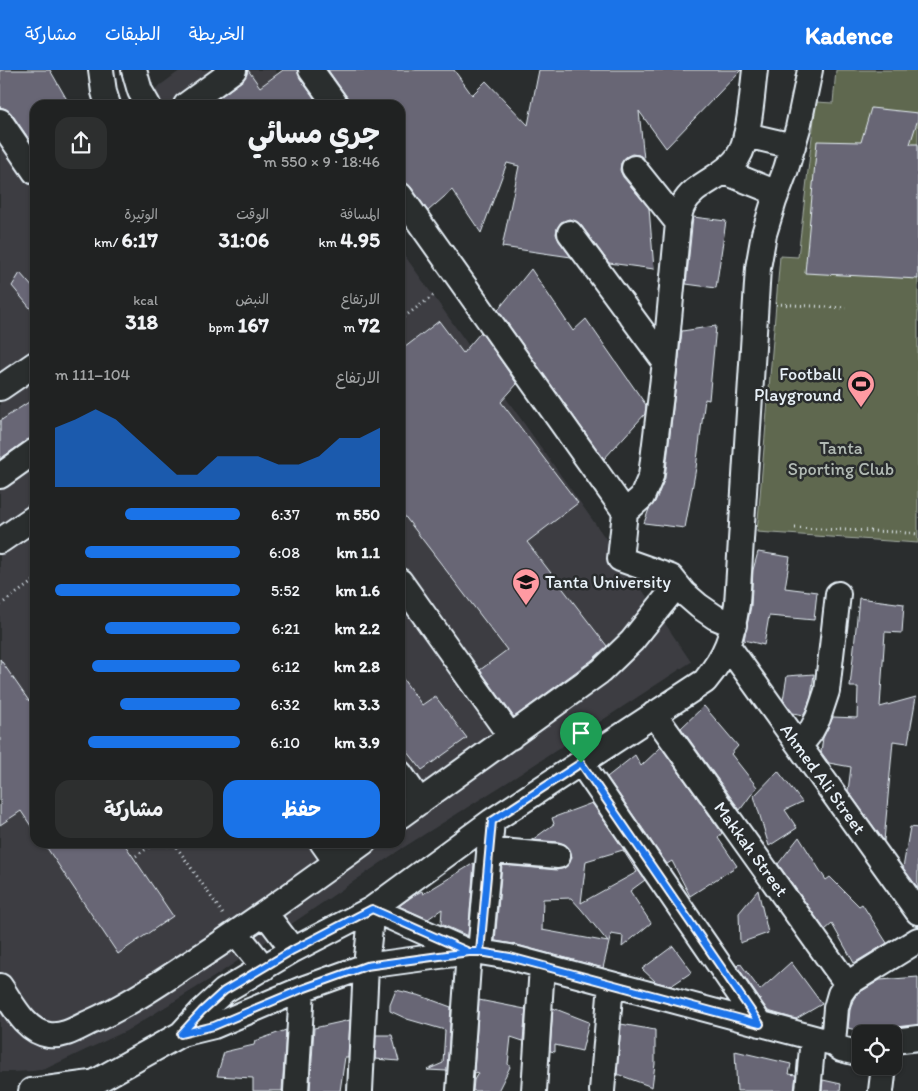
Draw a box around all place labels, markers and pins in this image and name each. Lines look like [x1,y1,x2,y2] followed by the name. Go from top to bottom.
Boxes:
[754,363,842,406] place label: Football Playground
[846,369,876,408] sports icon: Football Playground
[511,567,541,606] school or university icon: Tanta University
[545,571,671,593] place label: Tanta University
[560,712,602,763] pin

